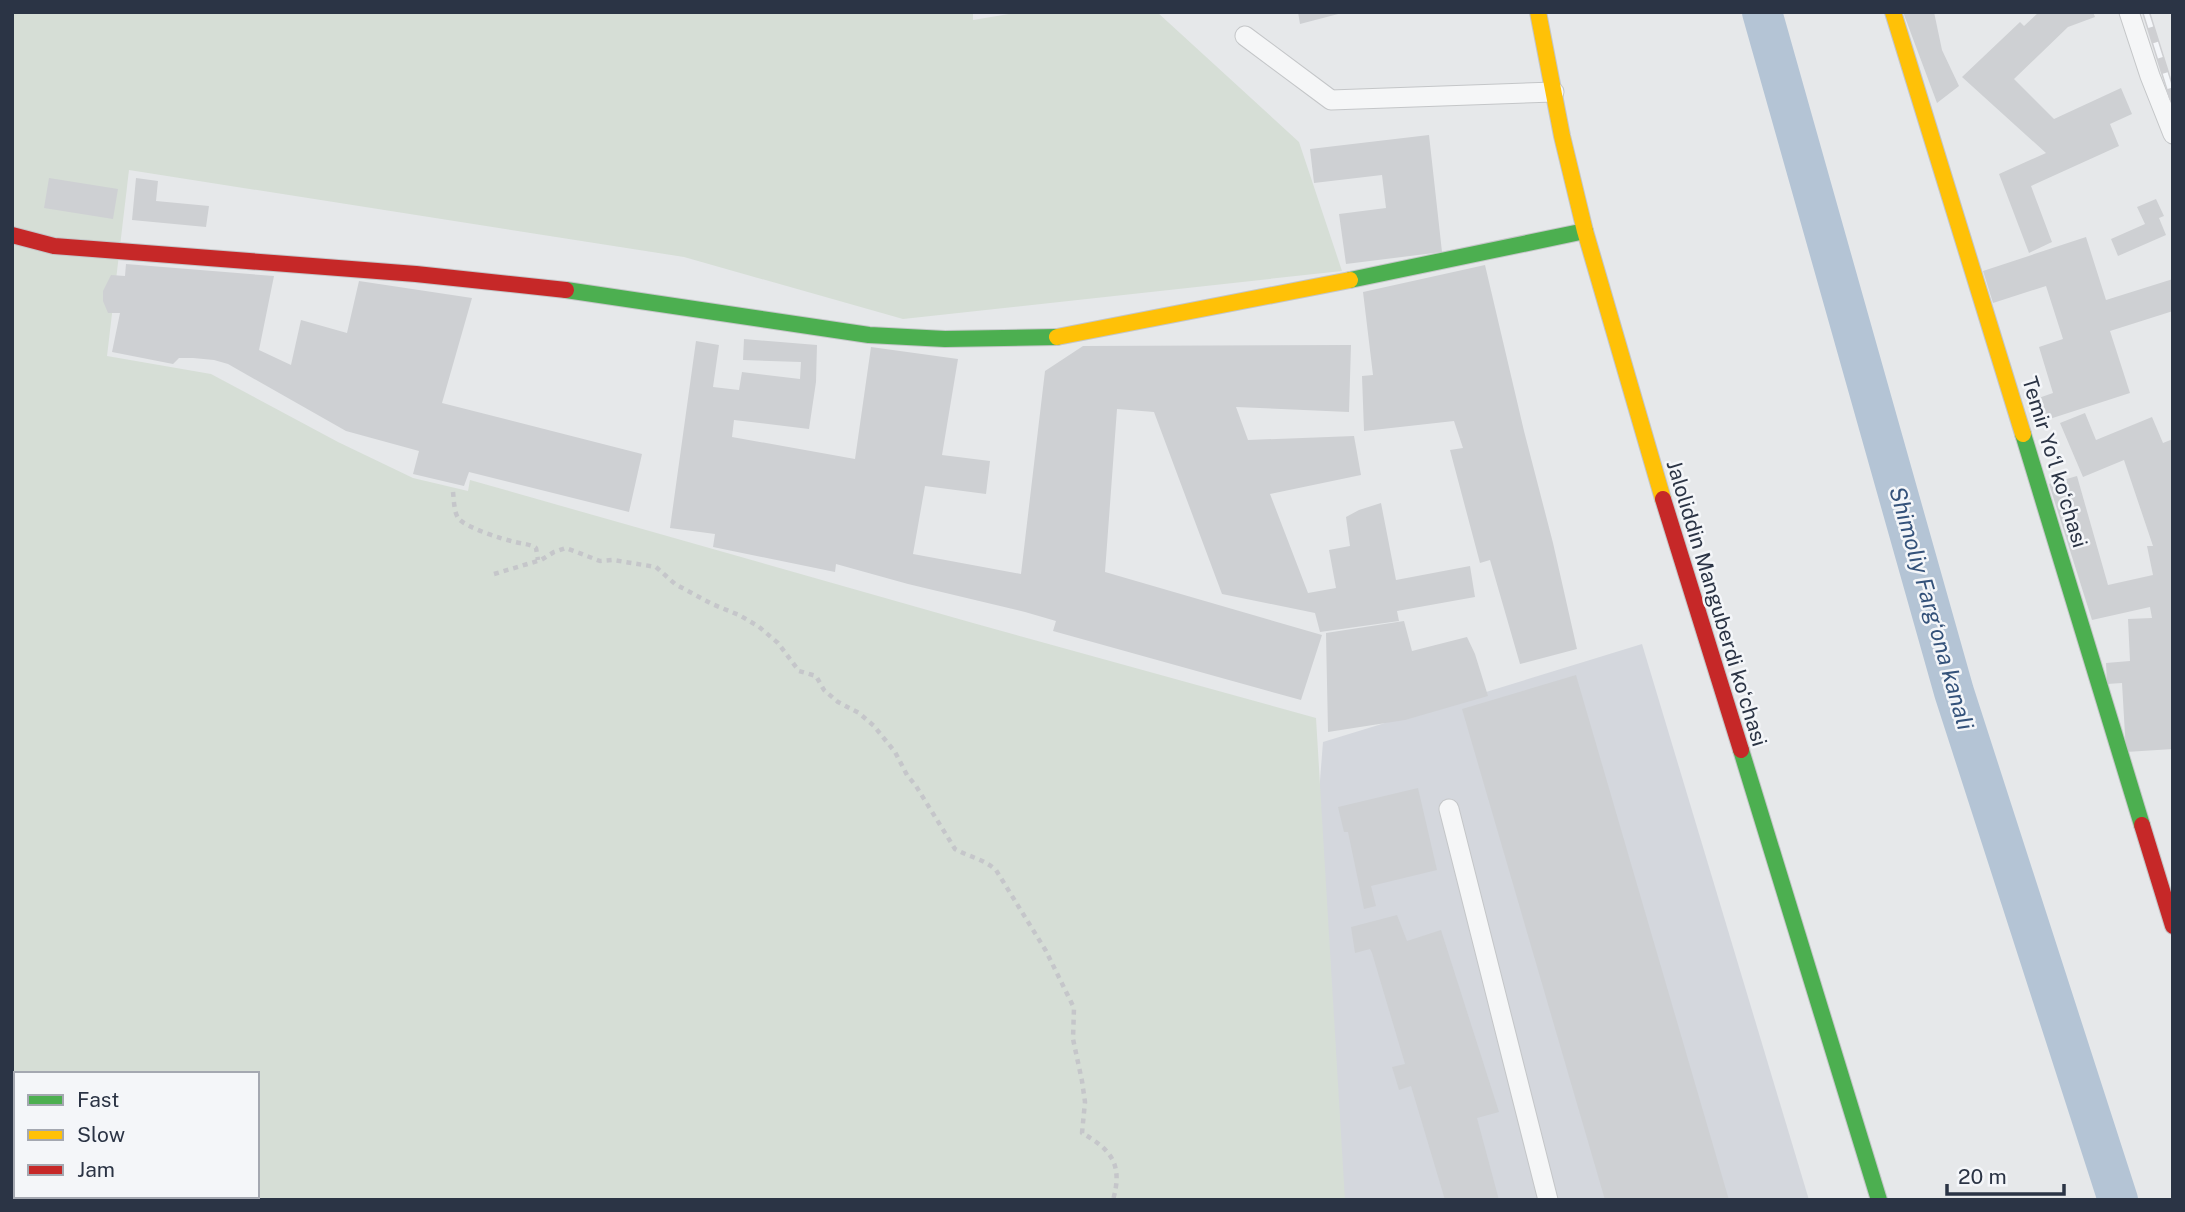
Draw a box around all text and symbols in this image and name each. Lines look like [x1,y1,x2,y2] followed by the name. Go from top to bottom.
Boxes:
[2017,373,2093,551] street label: Temir Yoʻl koʻchasi
[1661,457,1773,749] street label: Jaloliddin Manguberdi koʻchasi
[1884,483,1980,733] water label: Shimoliy Fargʻona kanali
[14,1072,259,1198] legend
[77,1087,119,1112] text: Fast
[77,1122,125,1147] text: Slow
[1947,1152,2064,1196] scale bar
[77,1157,115,1182] text: Jam
[1958,1164,2007,1189] text: 20 m

